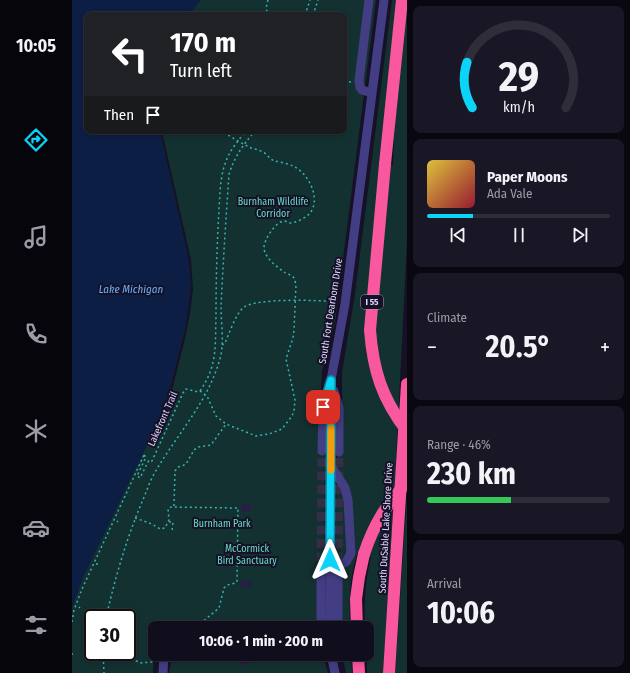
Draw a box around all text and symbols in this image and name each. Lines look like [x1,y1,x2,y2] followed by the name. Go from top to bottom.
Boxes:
[170,26,236,59] text: 170 m
[104,28,156,80] icon: left
[16,35,56,57] text: 10:05
[497,52,539,102] text: 29
[170,60,232,82] text: Turn left
[503,98,534,115] text: km/h
[142,104,164,126] icon: arrive
[104,106,134,124] text: Then
[22,126,50,154] icon: directions
[487,168,568,186] text: Paper Moons
[487,186,532,201] text: Ada Vale
[238,196,308,220] park label: Burnham Wildlife Corridor
[22,223,50,251] icon: music
[447,224,469,246] icon: previous
[508,224,530,246] icon: pause
[569,224,591,246] icon: next
[317,257,345,365] street label: South Fort Dearborn Drive
[99,283,163,296] water label: Lake Michigan
[361,295,383,309] road number: I 55
[427,310,467,325] text: Climate
[22,320,50,348] icon: phone
[485,329,551,365] text: 20.5°
[427,334,437,361] text: −
[600,334,610,361] text: +
[146,389,181,448] street label: Lakefront Trail
[306,390,340,424] pin
[312,396,334,418] icon: arrive
[22,417,50,445] icon: climate
[427,437,491,452] text: Range · 46%
[427,456,516,492] text: 230 km
[377,462,395,594] street label: South DuSable Lake Shore Drive
[22,514,50,542] icon: car
[193,518,251,530] park label: Burnham Park
[309,539,351,581] position arrow
[217,543,277,567] park label: McCormick Bird Sanctuary
[427,576,461,591] text: Arrival
[427,595,495,631] text: 10:06
[84,609,136,661] speed limit sign: 30
[22,611,50,639] icon: filters
[199,632,323,650] text: 10:06 · 1 min · 200 m

